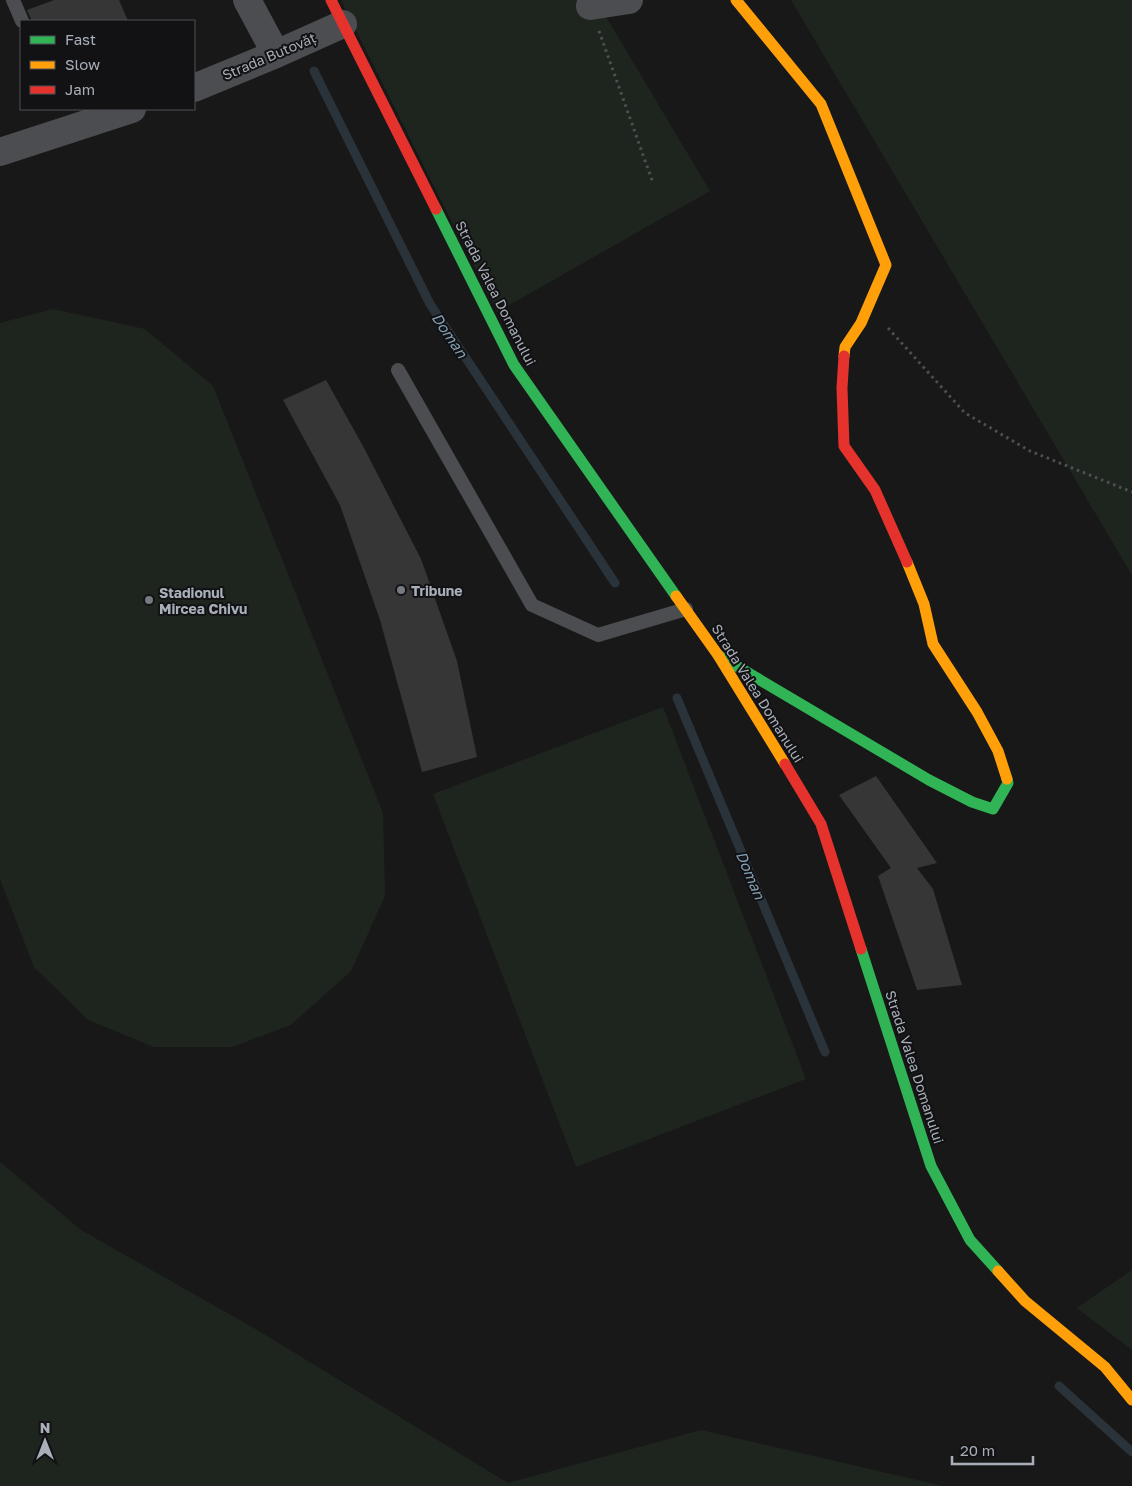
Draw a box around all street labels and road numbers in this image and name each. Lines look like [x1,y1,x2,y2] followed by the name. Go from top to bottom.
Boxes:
[220,29,318,83] street label: Strada Butovăț
[452,218,540,368] street label: Strada Valea Domanului
[708,621,808,765] street label: Strada Valea Domanului
[882,988,948,1146] street label: Strada Valea Domanului

